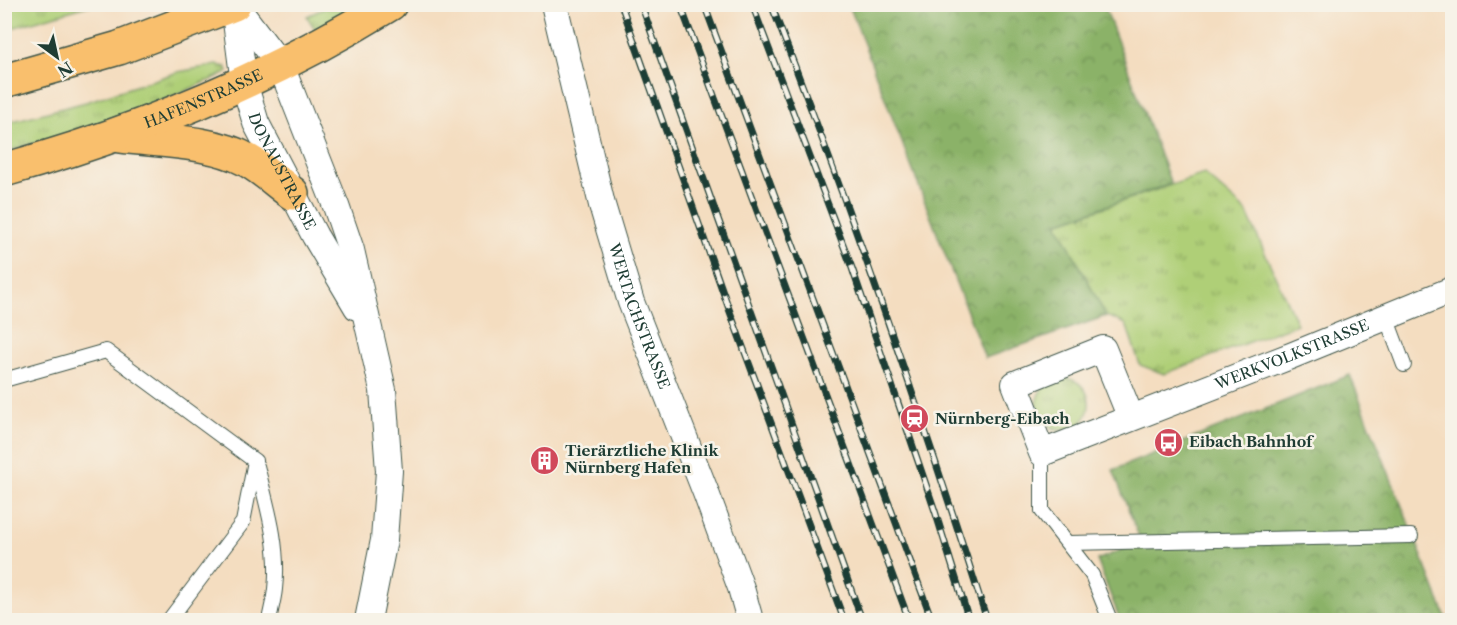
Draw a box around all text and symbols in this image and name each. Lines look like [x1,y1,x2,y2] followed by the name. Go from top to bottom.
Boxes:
[27,27,87,87] north arrow
[54,57,76,82] text: N
[141,65,266,132] street label: HAFENSTRASSE
[244,110,320,233] street label: DONAUSTRASSE
[605,240,674,392] street label: WERTACHSTRASSE
[1211,315,1372,394] street label: WERKVOLKSTRASSE
[898,403,930,435] station icon: Nürnberg-Eibach
[935,409,1070,428] place label: Nürnberg-Eibach
[1152,426,1184,458] bus stop icon: Eibach Bahnhof
[1189,432,1315,451] place label: Eibach Bahnhof
[565,441,719,477] place label: Tierärztliche Klinik Nürnberg Hafen
[528,444,560,476] building icon: Tierärztliche Klinik Nürnberg Hafen

